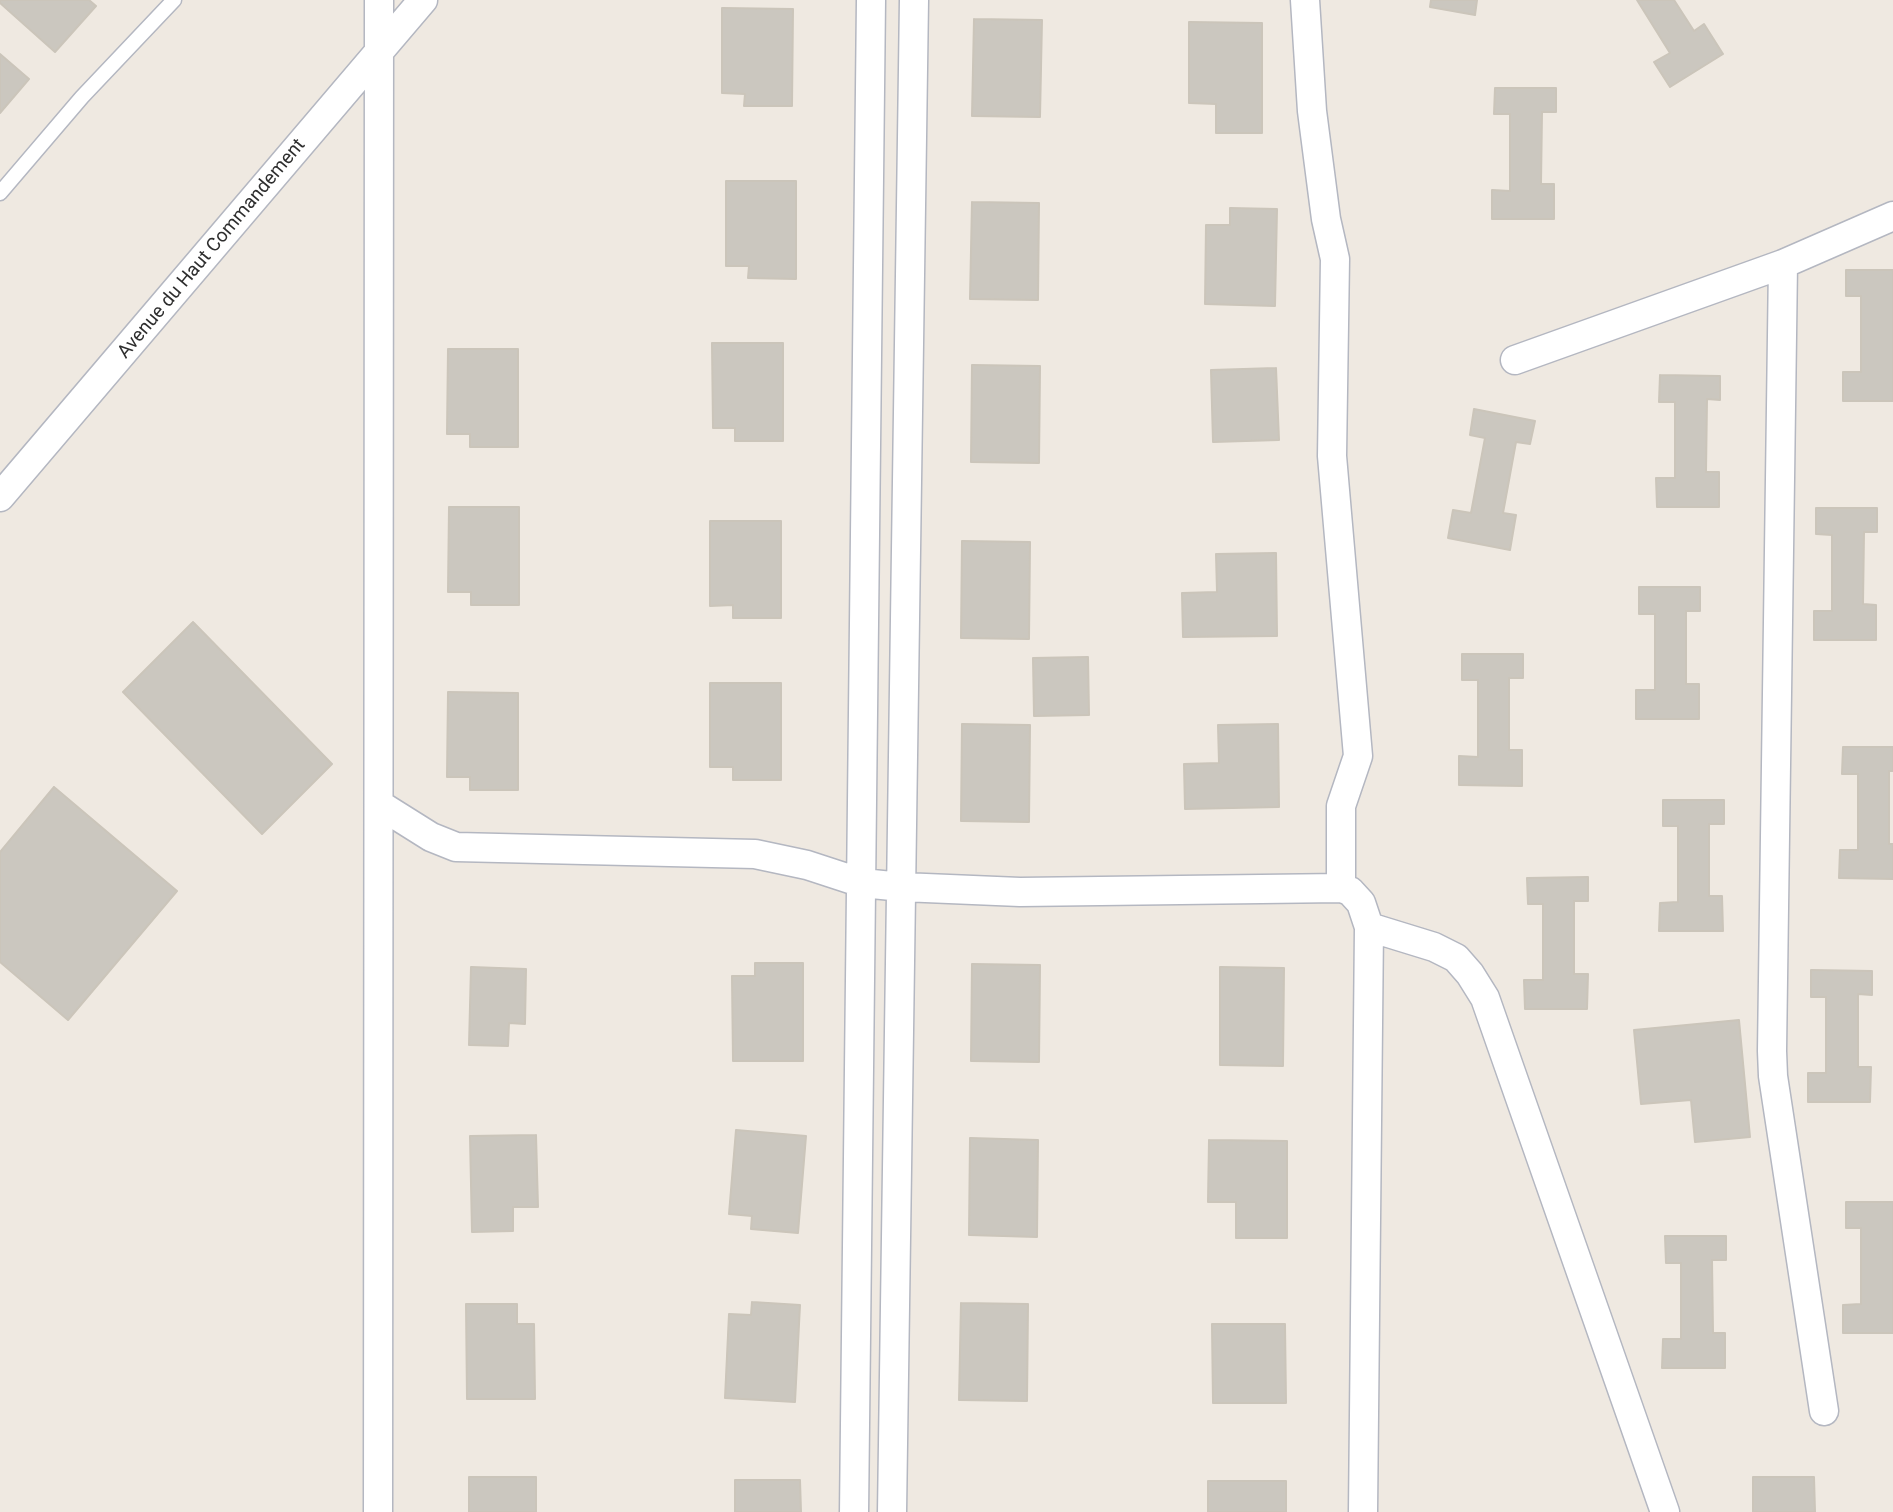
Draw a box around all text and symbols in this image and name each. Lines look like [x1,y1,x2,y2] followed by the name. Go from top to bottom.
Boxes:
[113,135,311,363] street label: Avenue du Haut Commandement

